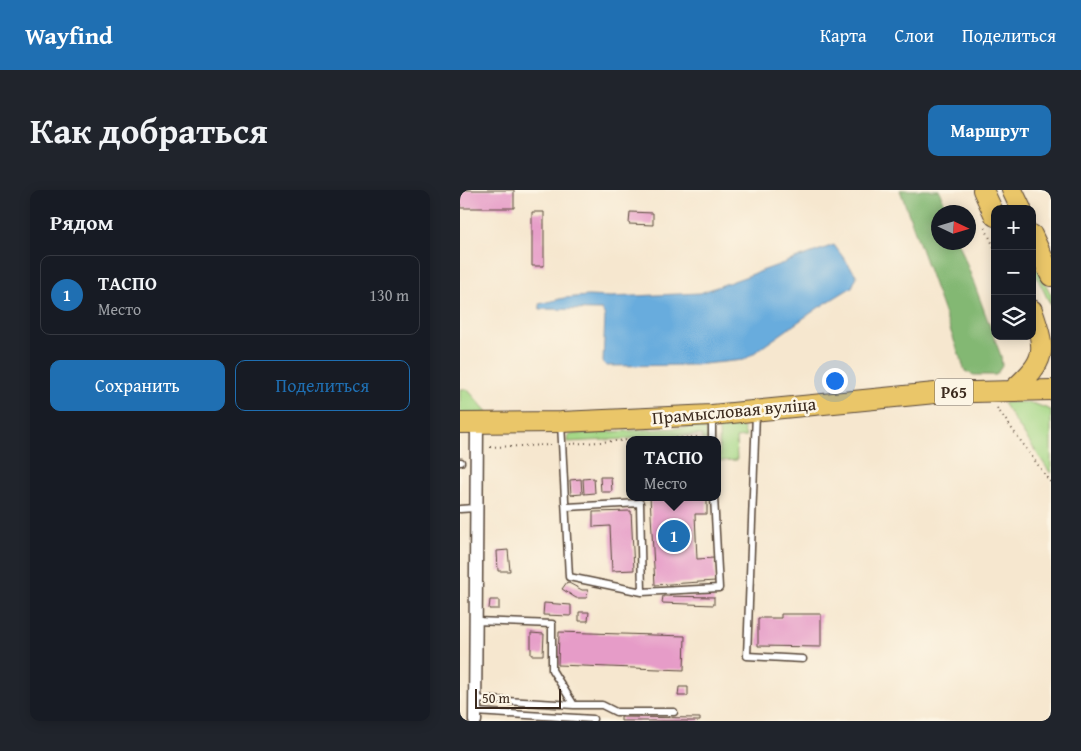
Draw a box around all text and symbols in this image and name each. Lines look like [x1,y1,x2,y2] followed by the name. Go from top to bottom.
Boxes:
[25,18,113,53] text: Wayfind
[820,22,867,49] text: Карта
[895,22,934,49] text: Слои
[962,22,1056,49] text: Поделиться
[30,105,268,156] text: Как добраться
[928,105,1051,156] button: Маршрут
[931,205,976,250] north arrow
[991,205,1036,340] map controls
[991,205,1036,250] button: +
[50,207,113,238] text: Рядом
[991,250,1036,295] button: −
[98,269,157,297] text: ТАСПО
[63,283,71,307] text: 1
[369,283,409,307] text: 130 m
[991,295,1036,340] button: layers
[98,297,141,321] text: Место
[50,360,225,411] button: Сохранить
[235,360,410,411] button: Поделиться
[822,368,848,394] your location
[935,378,973,406] road number: Р65
[651,390,818,431] street label: Прамысловая вуліца
[626,436,721,501] popup
[644,443,703,471] text: ТАСПО
[644,471,687,495] text: Место
[658,517,690,555] pin: 1
[475,686,561,709] scale bar
[482,688,510,708] text: 50 m

